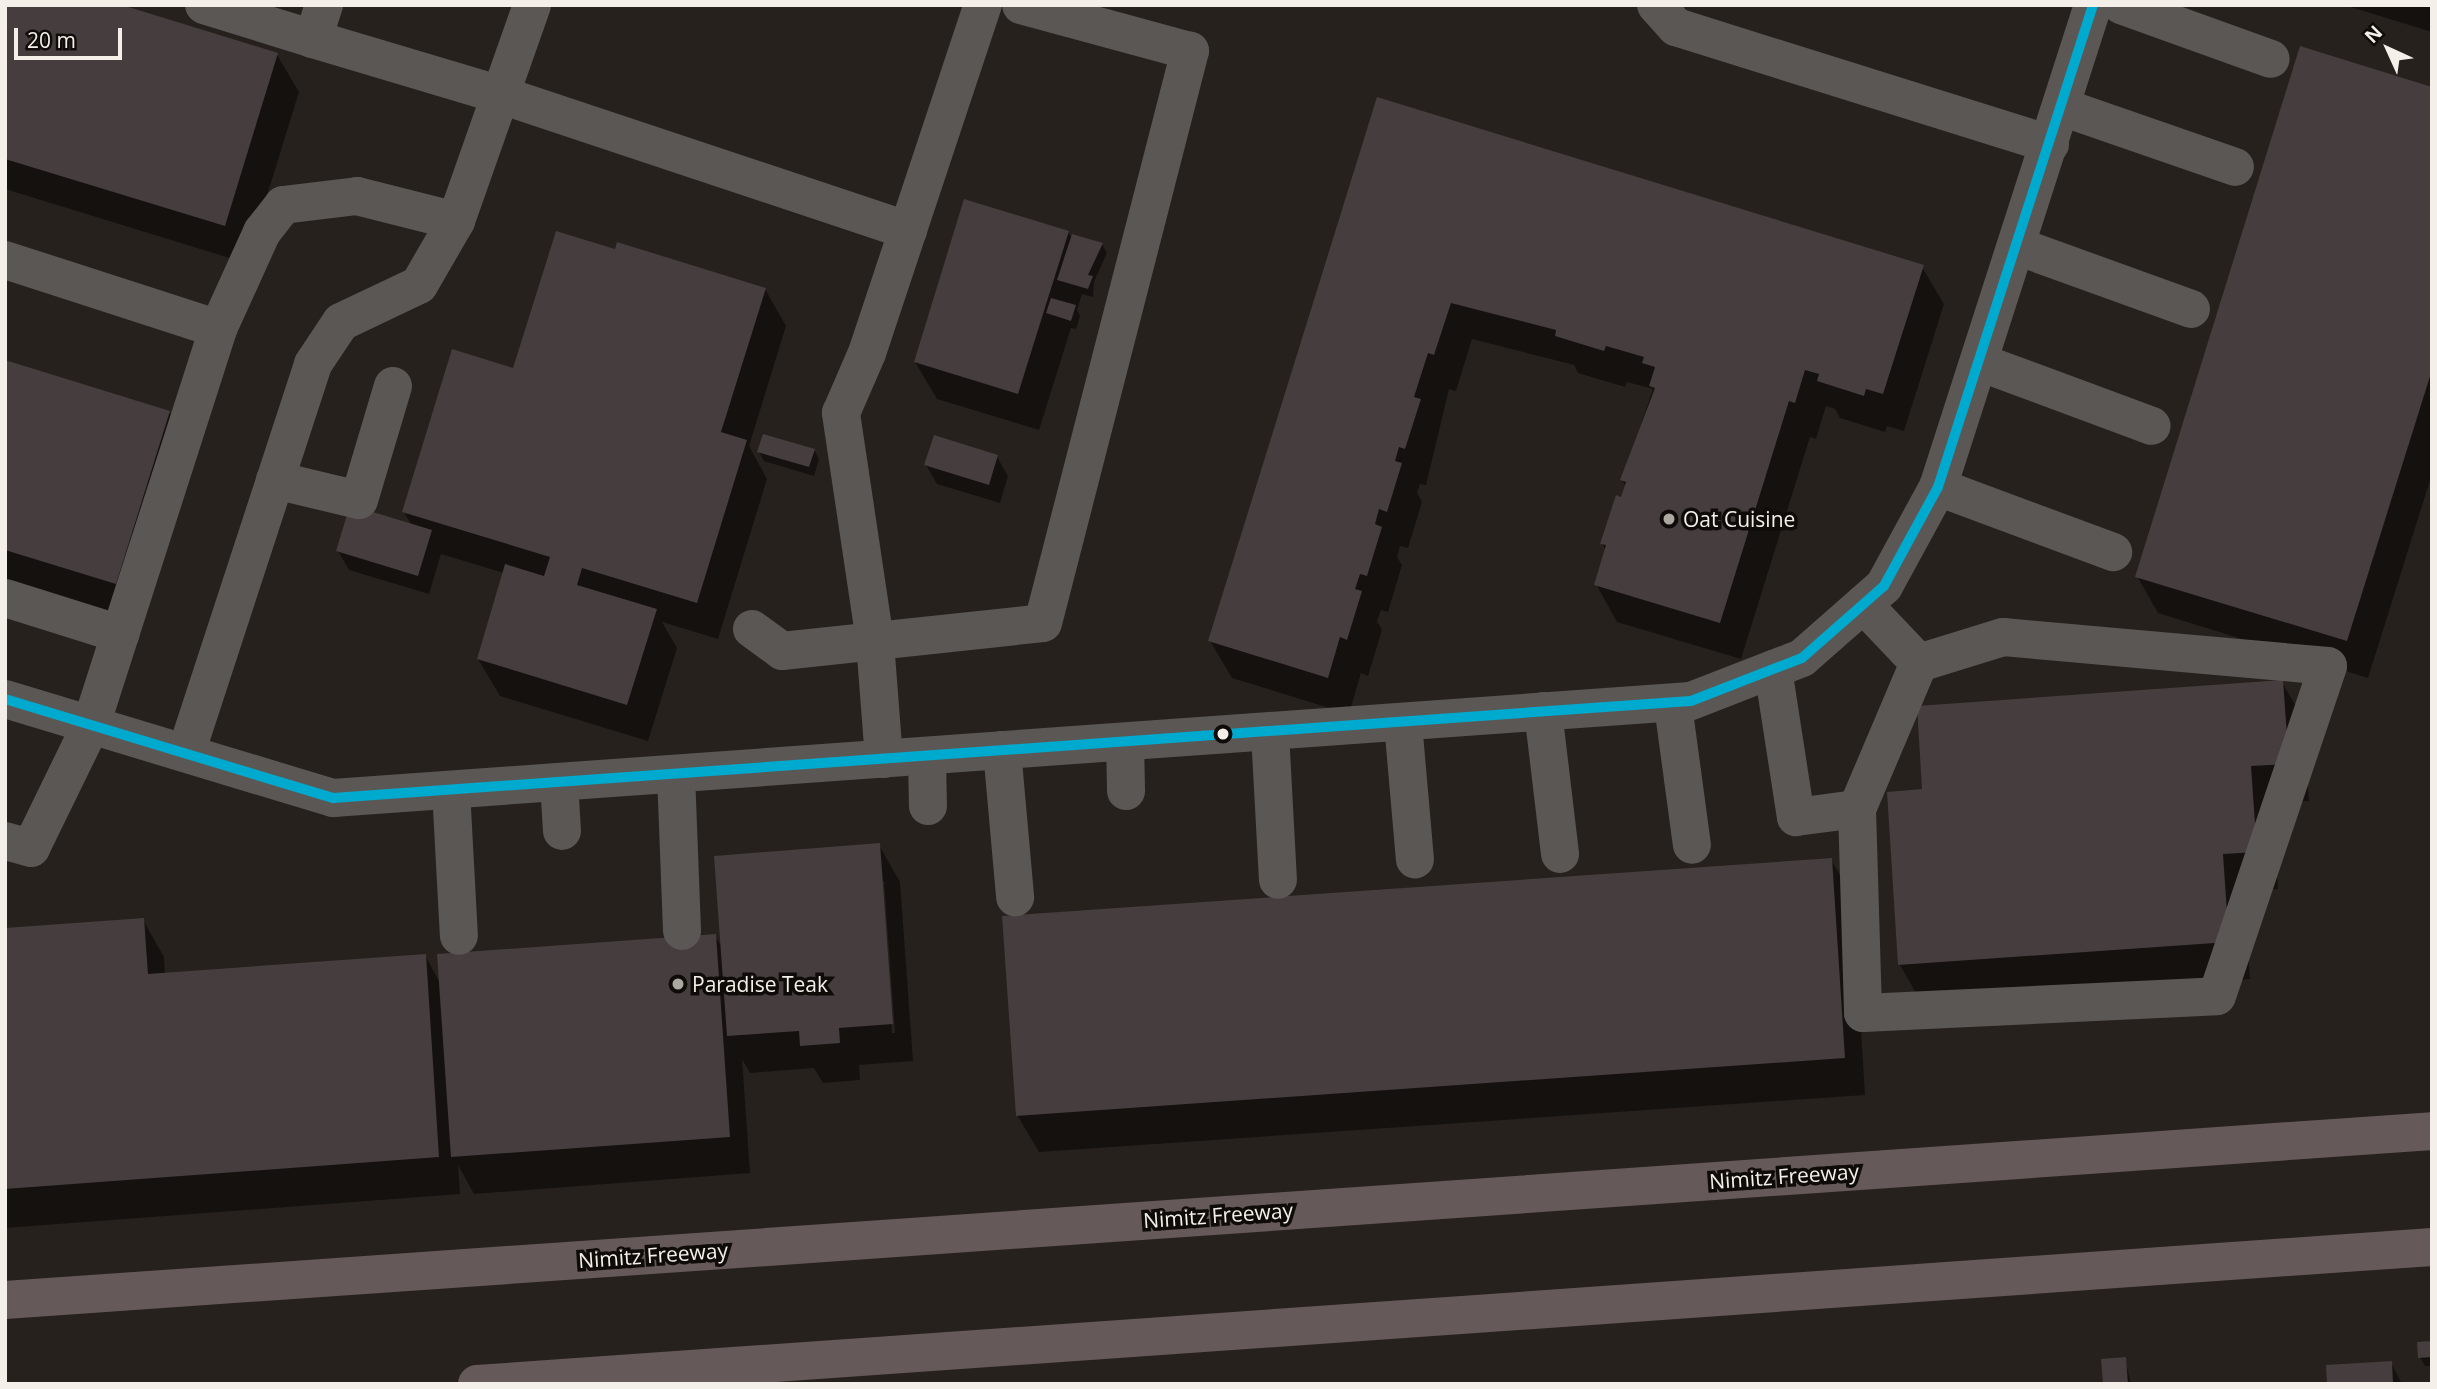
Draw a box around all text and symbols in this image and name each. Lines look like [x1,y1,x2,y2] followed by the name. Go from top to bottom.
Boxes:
[18,14,126,58] scale bar
[2353,14,2423,84] north arrow
[2358,20,2388,49] text: N
[27,26,76,54] text: 20 m
[1683,506,1795,532] place label: Oat Cuisine
[1661,511,1677,527] marker: Oat Cuisine
[1216,727,1230,741] unlabelled marker
[692,971,828,997] place label: Paradise Teak
[670,976,686,992] marker: Paradise Teak
[1708,1158,1860,1194] street label: Nimitz Freeway
[1142,1197,1294,1233] street label: Nimitz Freeway
[577,1237,729,1273] street label: Nimitz Freeway

